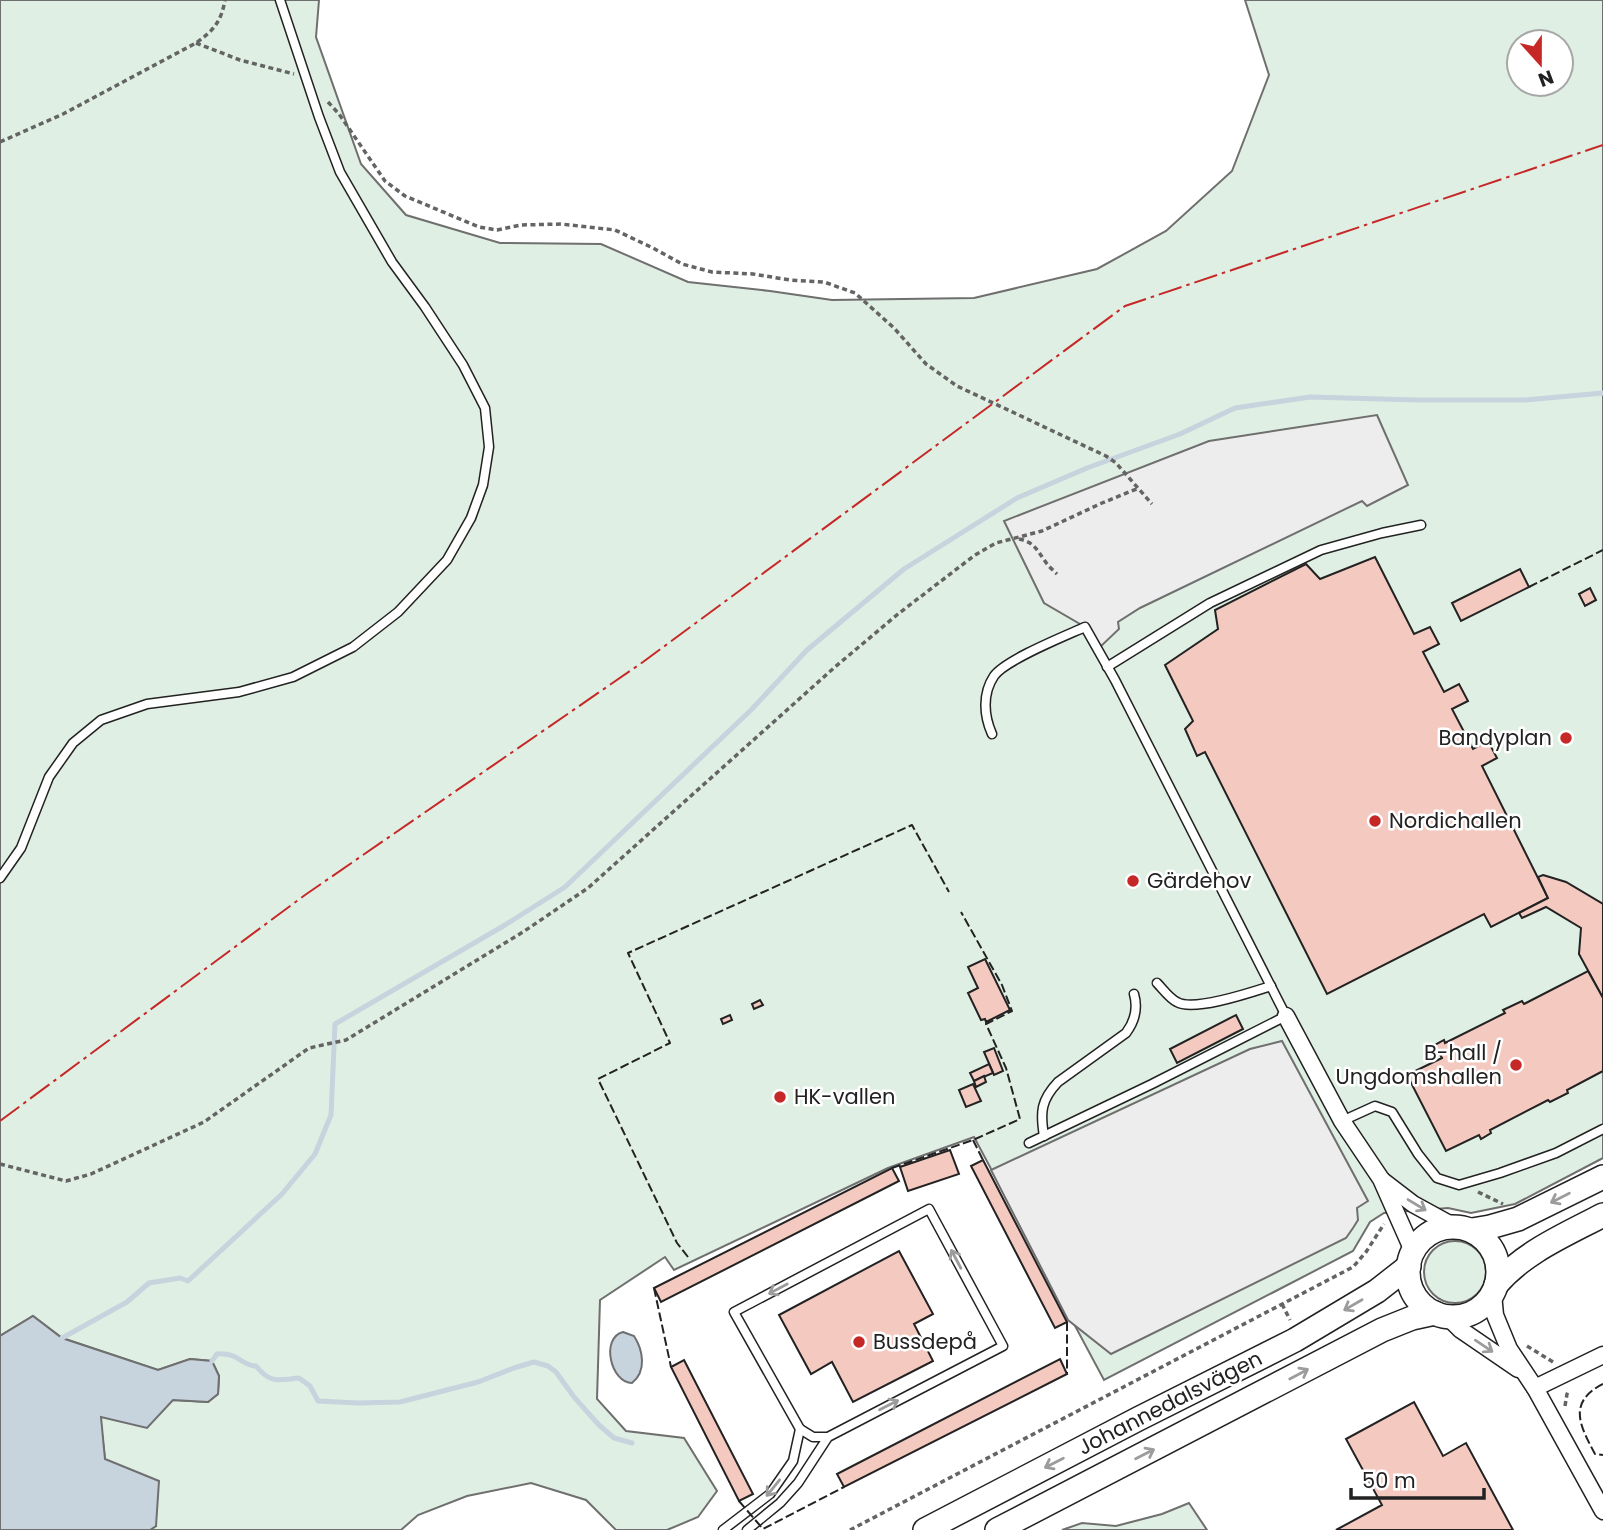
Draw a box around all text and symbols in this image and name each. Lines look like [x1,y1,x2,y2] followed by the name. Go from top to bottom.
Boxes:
[1505,28,1575,98] north arrow
[1534,63,1557,94] text: N
[1438,723,1552,752] place label: Bandyplan
[1558,730,1574,746] marker: Bandyplan
[1389,806,1522,835] place label: Nordichallen
[1367,813,1383,829] marker: Nordichallen
[1147,866,1251,895] place label: Gärdehov
[1125,873,1141,889] marker: Gärdehov
[1336,1038,1502,1091] place label: B-hall / Ungdomshallen
[1508,1057,1524,1073] marker: B-hall / Ungdomshallen
[794,1082,895,1111] place label: HK-vallen
[772,1089,788,1105] marker: HK-vallen
[1550,1192,1571,1206] one-way arrow
[1406,1198,1426,1212] one-way arrow
[949,1249,962,1270] one-way arrow
[768,1283,789,1296] one-way arrow
[1344,1298,1364,1312] one-way arrow
[873,1327,977,1356] place label: Bussdepå
[851,1334,867,1350] marker: Bussdepå
[1473,1339,1493,1353] one-way arrow
[1073,1343,1267,1462] street label: Johannedalsvägen
[1288,1366,1308,1380] one-way arrow
[878,1398,898,1412] one-way arrow
[1134,1446,1154,1460] one-way arrow
[1044,1456,1064,1470] one-way arrow
[1351,1456,1484,1500] scale bar
[1362,1466,1416,1495] text: 50 m
[765,1478,781,1496] one-way arrow

